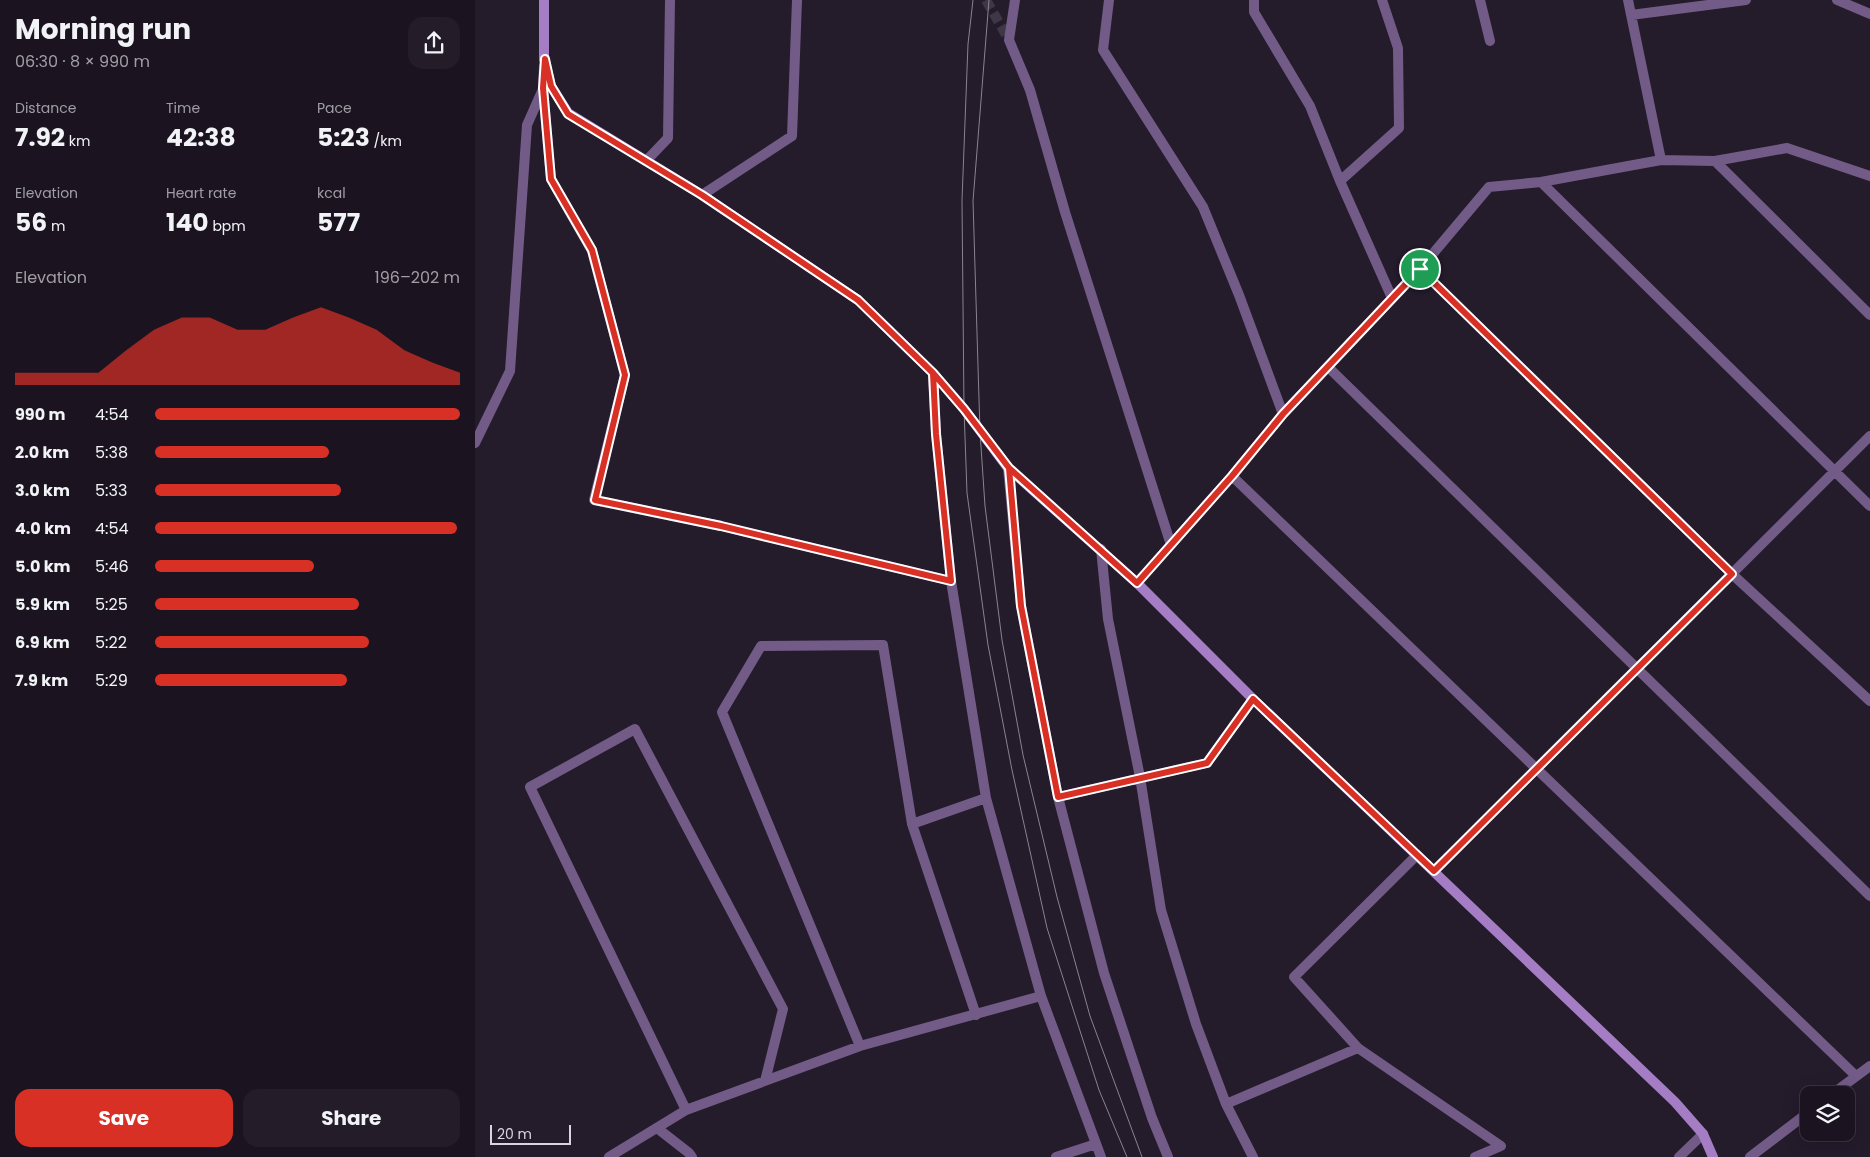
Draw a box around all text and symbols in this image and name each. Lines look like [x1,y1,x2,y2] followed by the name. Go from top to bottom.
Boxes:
[15,10,191,49] text: Morning run
[408,17,460,69] button: share
[15,50,150,73] text: 06:30 · 8 × 990 m
[15,98,76,118] text: Distance
[166,98,200,118] text: Time
[317,98,352,118] text: Pace
[15,120,65,155] text: 7.92
[166,120,236,155] text: 42:38
[317,120,370,155] text: 5:23
[65,131,90,151] text: km
[370,131,402,151] text: /km
[15,183,78,203] text: Elevation
[166,183,236,203] text: Heart rate
[317,183,346,203] text: kcal
[15,205,47,240] text: 56
[166,205,209,240] text: 140
[317,205,360,240] text: 577
[47,216,65,236] text: m
[209,216,246,236] text: bpm
[1399,248,1441,290] pin
[1406,255,1434,283] icon: arrive
[15,266,87,289] text: Elevation
[375,266,460,289] text: 196–202 m
[15,403,65,426] text: 990 m
[95,403,129,426] text: 4:54
[15,441,69,464] text: 2.0 km
[95,441,128,464] text: 5:38
[15,479,70,502] text: 3.0 km
[95,479,127,502] text: 5:33
[15,517,71,540] text: 4.0 km
[95,517,129,540] text: 4:54
[15,555,71,578] text: 5.0 km
[95,555,129,578] text: 5:46
[15,593,70,616] text: 5.9 km
[95,593,128,616] text: 5:25
[15,631,70,654] text: 6.9 km
[95,631,127,654] text: 5:22
[15,669,68,692] text: 7.9 km
[95,669,128,692] text: 5:29
[1800,1086,1855,1141] map controls
[1800,1086,1855,1141] button: layers
[15,1089,233,1147] button: Save
[243,1089,460,1147] button: Share
[490,1122,571,1145] scale bar
[497,1124,532,1144] text: 20 m

